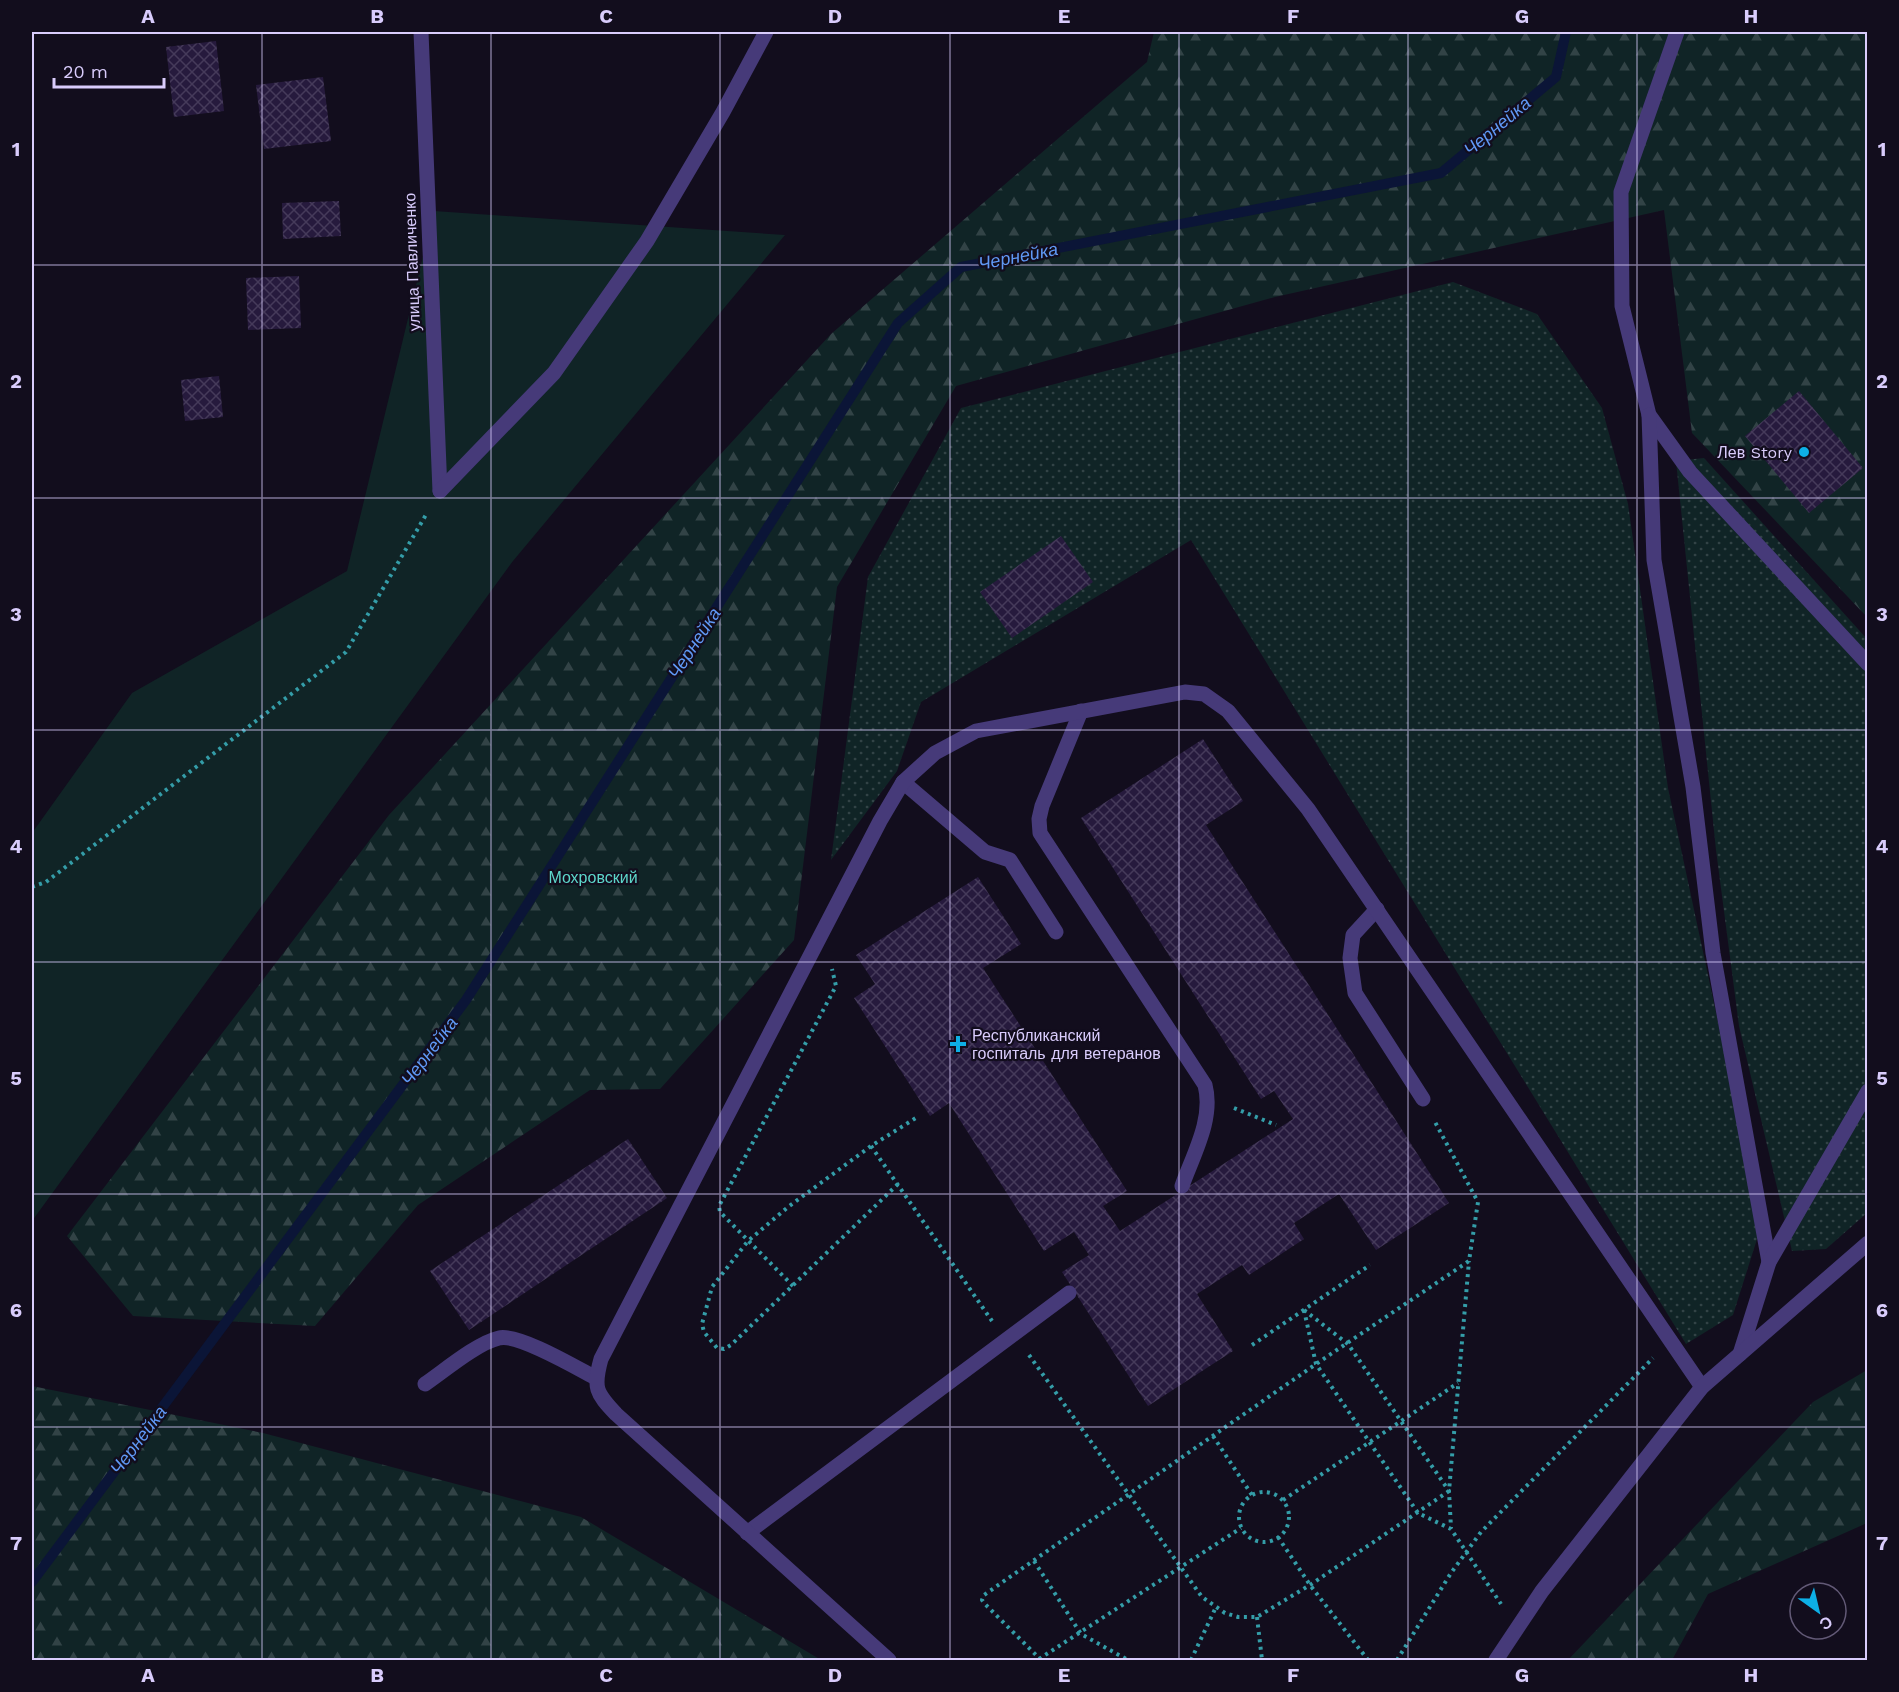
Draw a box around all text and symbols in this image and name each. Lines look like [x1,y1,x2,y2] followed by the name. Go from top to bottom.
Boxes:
[141,4,155,28] text: A
[370,4,384,28] text: B
[599,4,613,28] text: C
[828,4,842,28] text: D
[1058,4,1070,28] text: E
[1287,4,1299,28] text: F
[1515,4,1529,28] text: G
[1744,4,1758,28] text: H
[54,51,164,89] scale bar
[63,61,108,82] text: 20 m
[1459,92,1535,160] water label: Чернейка
[12,137,20,161] text: 1
[1878,137,1886,161] text: 1
[400,192,424,331] street label: улица Павличенко
[976,238,1060,274] water label: Чернейка
[10,369,22,393] text: 2
[1876,369,1888,393] text: 2
[1717,443,1793,462] place label: Лев Story
[1797,445,1811,459] marker: Лев Story
[10,602,22,626] text: 3
[1876,602,1888,626] text: 3
[663,603,725,683] water label: Чернейка
[10,834,23,858] text: 4
[1876,834,1889,858] text: 4
[548,868,638,887] park label: Мохровский
[396,1013,462,1089] water label: Чернейка
[972,1026,1161,1063] place label: Республиканский госпиталь для ветеранов
[949,1035,967,1053] marker: Республиканский госпиталь для ветеранов
[10,1066,22,1090] text: 5
[1876,1066,1888,1090] text: 5
[10,1298,22,1322] text: 6
[1876,1298,1888,1322] text: 6
[105,1402,171,1478] water label: Чернейка
[10,1531,22,1555] text: 7
[1876,1531,1888,1555] text: 7
[1788,1581,1848,1641] north arrow
[1816,1612,1836,1634] text: С
[141,1663,155,1687] text: A
[370,1663,384,1687] text: B
[599,1663,613,1687] text: C
[828,1663,842,1687] text: D
[1058,1663,1070,1687] text: E
[1287,1663,1299,1687] text: F
[1515,1663,1529,1687] text: G
[1744,1663,1758,1687] text: H

